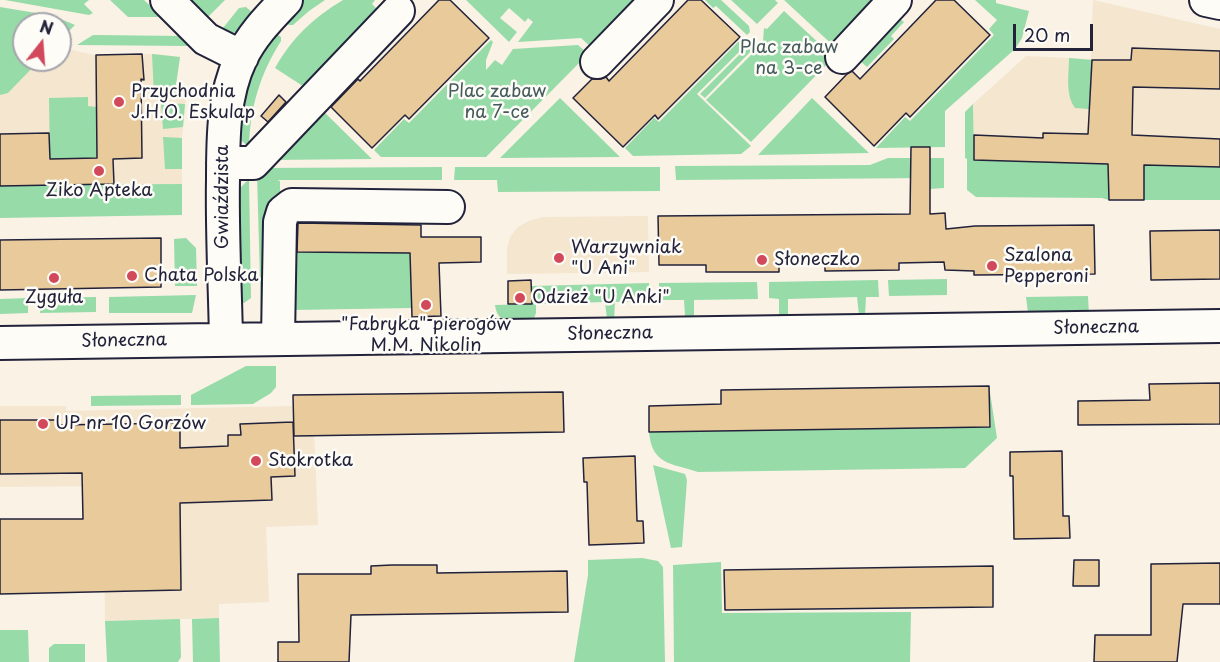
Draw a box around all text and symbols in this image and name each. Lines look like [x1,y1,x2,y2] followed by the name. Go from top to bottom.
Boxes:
[12,12,72,72] north arrow
[1016,12,1096,50] scale bar
[37,13,56,40] text: N
[1024,21,1070,48] text: 20 m
[740,37,838,80] park label: Plac zabaw na 3-ce
[131,81,255,124] place label: Przychodnia J.H.O. Eskulap
[448,81,546,124] park label: Plac zabaw na 7-ce
[112,95,126,109] marker: Przychodnia J.H.O. Eskulap
[212,145,234,249] street label: Gwiaździsta
[92,164,106,178] marker: Ziko Apteka
[45,180,153,202] place label: Ziko Apteka
[571,237,682,280] place label: Warzywniak "U Ani"
[1004,245,1089,288] place label: Szalona Pepperoni
[774,249,860,271] place label: Słoneczko
[552,251,566,265] marker: Warzywniak "U Ani"
[755,253,769,267] marker: Słoneczko
[985,259,999,273] marker: Szalona Pepperoni
[144,265,258,287] place label: Chata Polska
[125,269,139,283] marker: Chata Polska
[47,271,61,285] marker: Zyguła
[25,287,83,309] place label: Zyguła
[532,287,670,309] place label: Odzież "U Anki"
[513,291,527,305] marker: Odzież "U Anki"
[419,298,433,312] marker: "Fabryka" pierogów M.M. Nikolin
[341,314,511,356] place label: "Fabryka" pierogów M.M. Nikolin
[1053,316,1139,340] street label: Słoneczna
[567,322,653,346] street label: Słoneczna
[81,329,167,353] street label: Słoneczna
[55,413,206,435] place label: UP nr 10 Gorzów
[36,417,50,431] marker: UP nr 10 Gorzów
[268,450,353,472] place label: Stokrotka
[249,454,263,468] marker: Stokrotka

